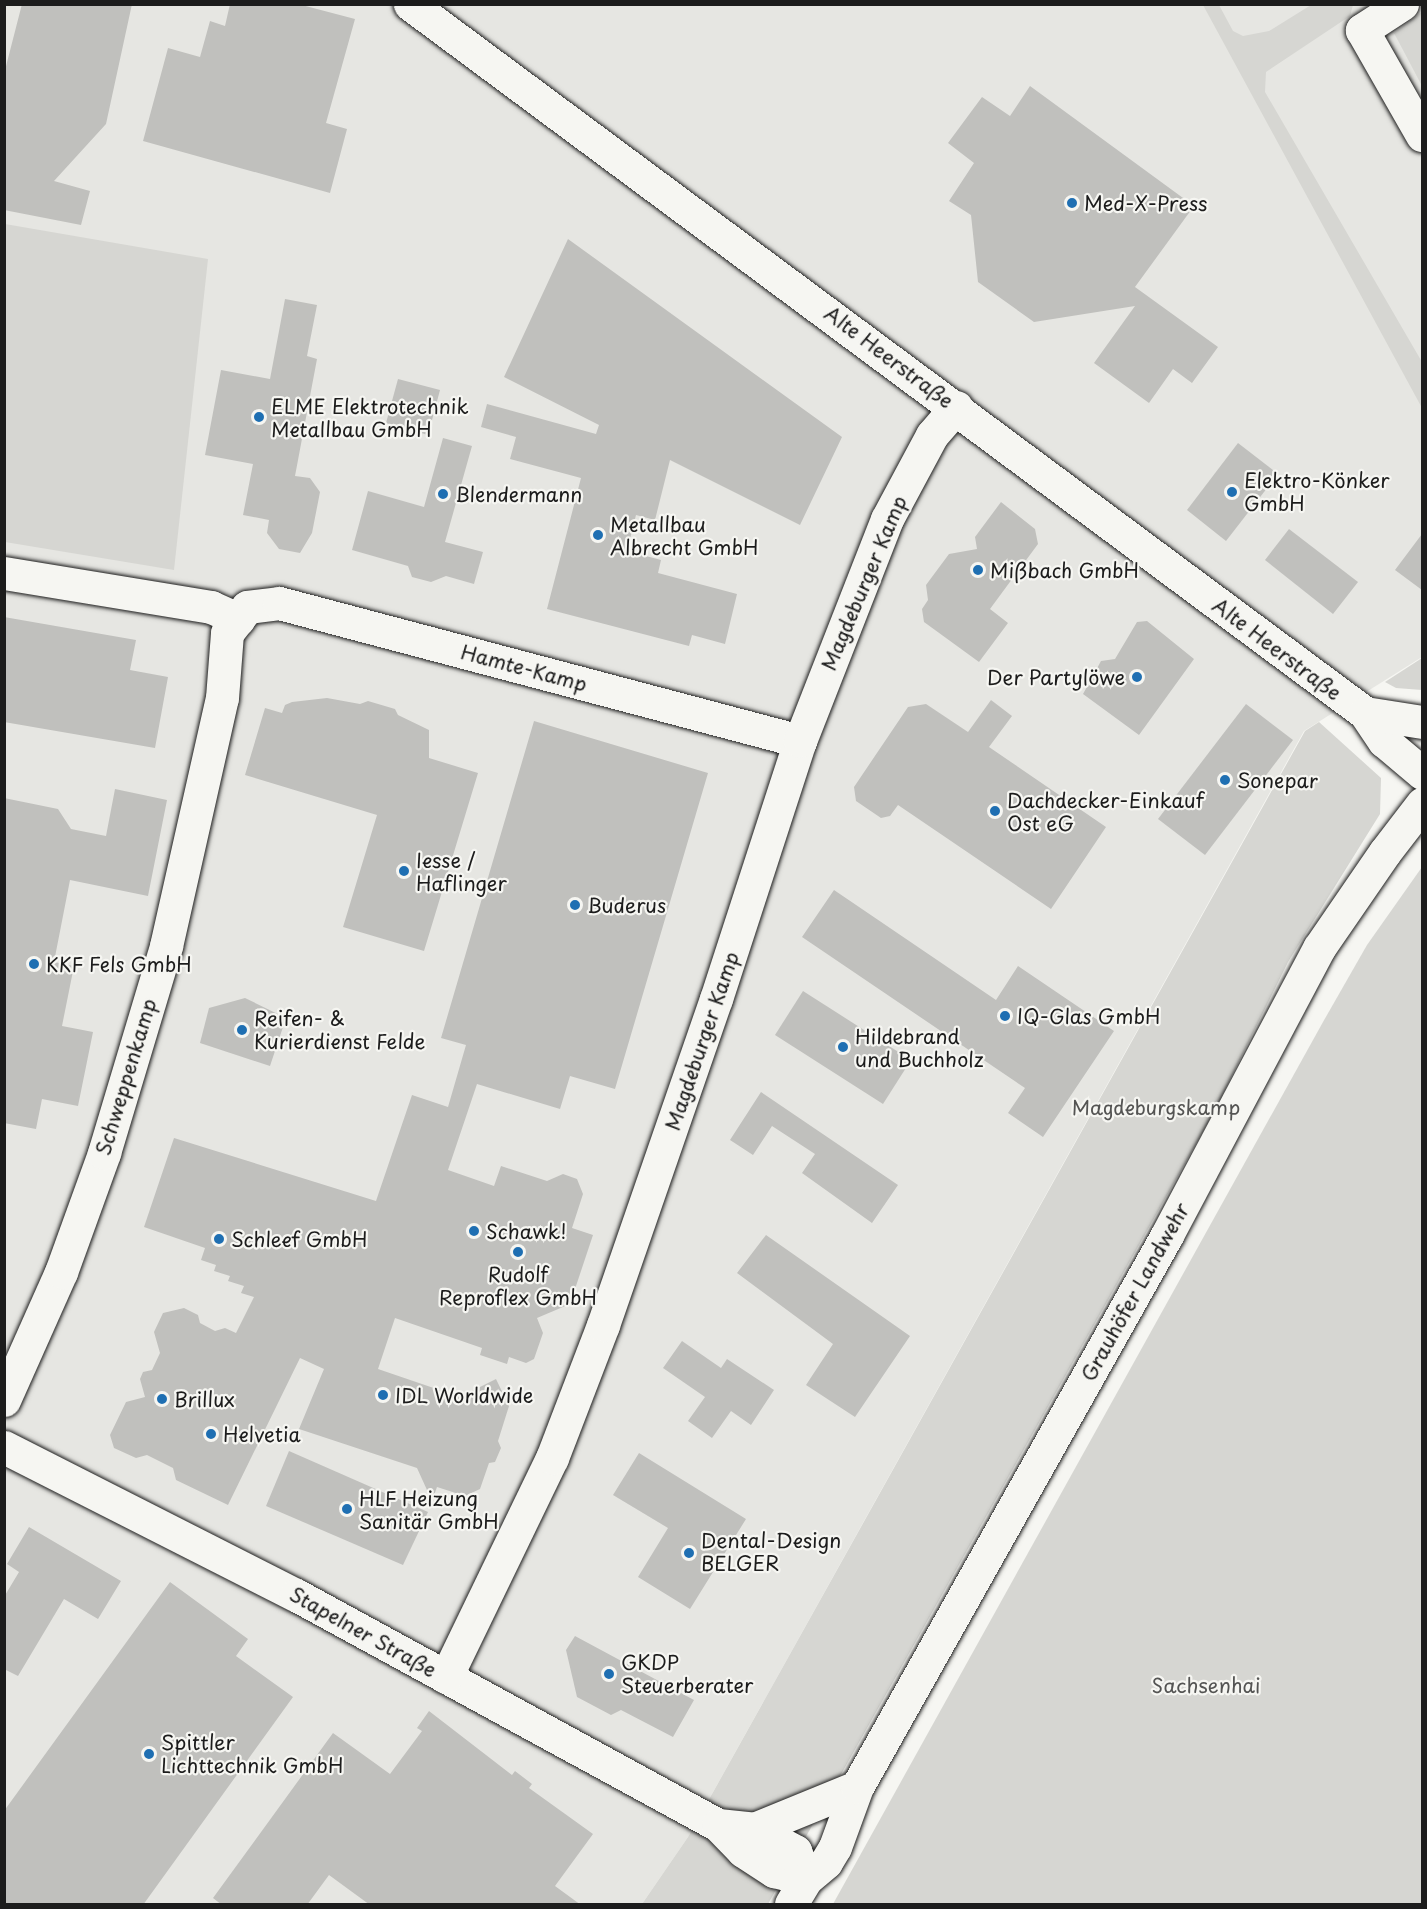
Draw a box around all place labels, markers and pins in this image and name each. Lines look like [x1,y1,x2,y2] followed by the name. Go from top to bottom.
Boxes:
[1084,191,1208,215] place label: Med-X-Press
[1065,196,1079,210] marker: Med-X-Press
[271,394,471,441] place label: ELME Elektrotechnik Metallbau GmbH
[252,410,266,424] marker: ELME Elektrotechnik Metallbau GmbH
[1244,468,1390,515] place label: Elektro-Könker GmbH
[455,482,582,506] place label: Blendermann
[1225,485,1239,499] marker: Elektro-Könker GmbH
[436,487,450,501] marker: Blendermann
[610,512,759,559] place label: Metallbau Albrecht GmbH
[591,528,605,542] marker: Metallbau Albrecht GmbH
[990,558,1141,582] place label: Mißbach GmbH
[971,563,985,577] marker: Mißbach GmbH
[986,665,1125,689] place label: Der Partylöwe
[1130,670,1144,684] marker: Der Partylöwe
[1237,768,1318,792] place label: Sonepar
[1218,773,1232,787] marker: Sonepar
[1007,788,1204,835] place label: Dachdecker-Einkauf Ost eG
[988,804,1002,818] marker: Dachdecker-Einkauf Ost eG
[416,848,507,895] place label: Iesse / Haflinger
[397,864,411,878] marker: Iesse / Haflinger
[587,893,666,917] place label: Buderus
[568,898,582,912] marker: Buderus
[46,952,195,976] place label: KKF Fels GmbH
[27,957,41,971] marker: KKF Fels GmbH
[1017,1004,1159,1028] place label: IQ-Glas GmbH
[254,1006,425,1053] place label: Reifen- & Kurierdienst Felde
[998,1009,1012,1023] marker: IQ-Glas GmbH
[235,1023,249,1037] marker: Reifen- & Kurierdienst Felde
[855,1024,984,1071] place label: Hildebrand und Buchholz
[836,1040,850,1054] marker: Hildebrand und Buchholz
[486,1219,566,1243] place label: Schawk!
[467,1224,481,1238] marker: Schawk!
[231,1227,368,1251] place label: Schleef GmbH
[212,1232,226,1246] marker: Schleef GmbH
[511,1245,525,1259] marker: Rudolf Reproflex GmbH
[439,1262,597,1309] place label: Rudolf Reproflex GmbH
[395,1383,534,1407] place label: IDL Worldwide
[174,1387,235,1411] place label: Brillux
[376,1388,390,1402] marker: IDL Worldwide
[155,1392,169,1406] marker: Brillux
[223,1422,301,1446] place label: Helvetia
[204,1427,218,1441] marker: Helvetia
[359,1486,500,1533] place label: HLF Heizung Sanitär GmbH
[340,1502,354,1516] marker: HLF Heizung Sanitär GmbH
[701,1529,841,1576] place label: Dental-Design BELGER
[682,1546,696,1560] marker: Dental-Design BELGER
[621,1650,753,1697] place label: GKDP Steuerberater
[602,1667,616,1681] marker: GKDP Steuerberater
[161,1730,344,1777] place label: Spittler Lichttechnik GmbH
[142,1747,156,1761] marker: Spittler Lichttechnik GmbH

